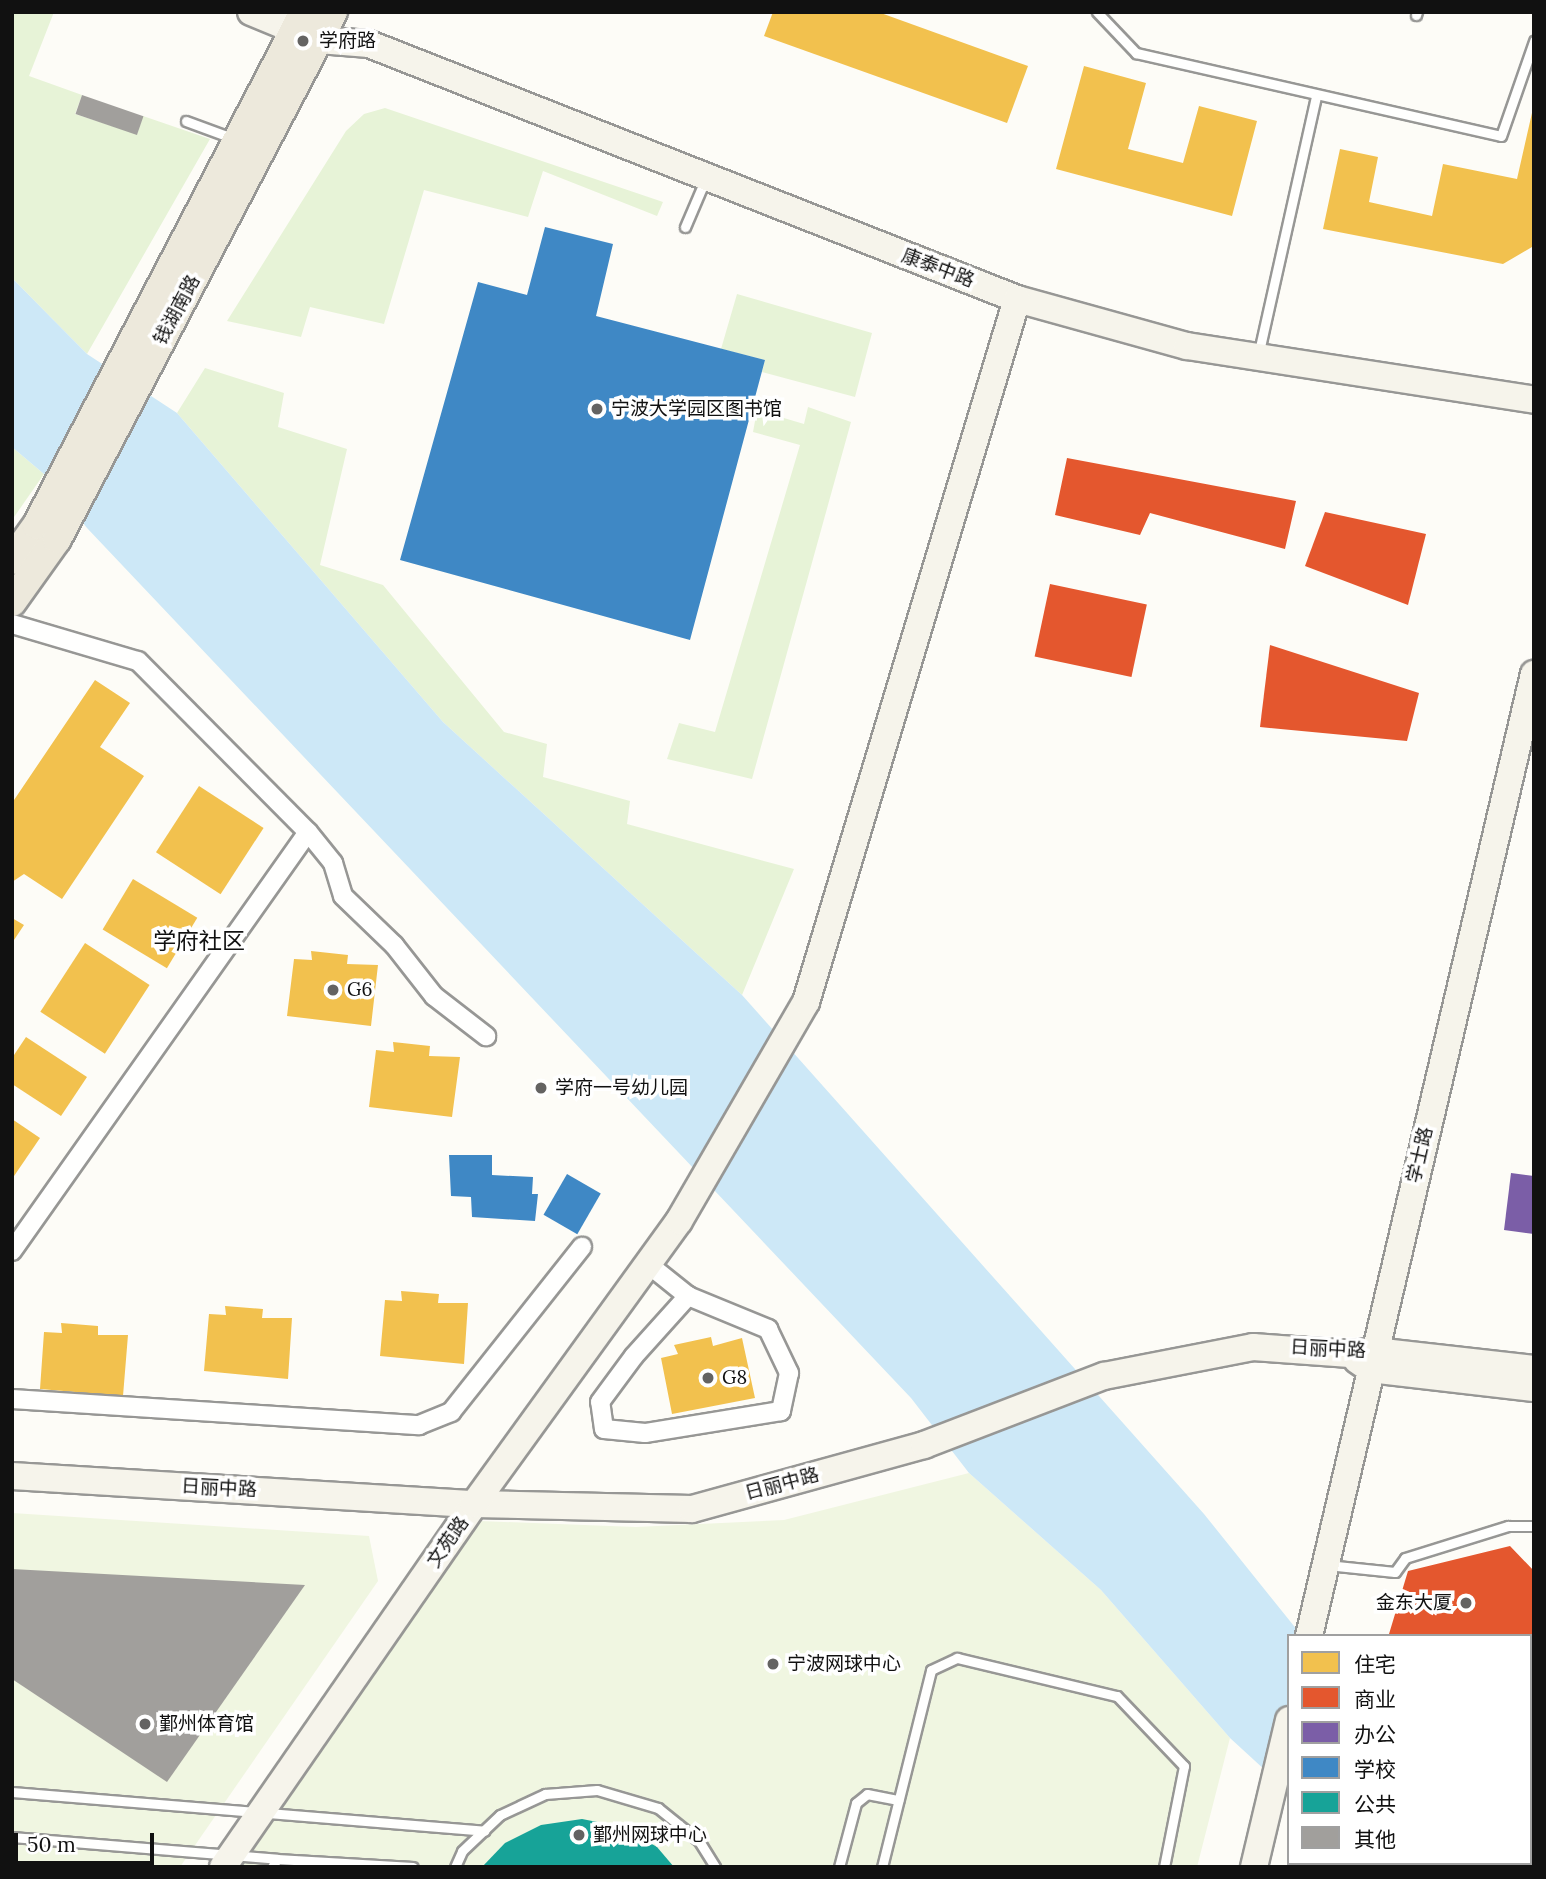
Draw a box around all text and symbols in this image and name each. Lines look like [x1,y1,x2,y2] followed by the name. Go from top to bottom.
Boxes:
[319,30,376,52] place label: 学府路
[293,31,313,51] marker: 学府路
[898,244,978,292] street label: 康泰中路
[149,271,205,349] street label: 钱湖南路
[611,398,782,420] place label: 宁波大学园区图书馆
[589,401,605,417] marker: 宁波大学园区图书馆
[153,927,245,955] district label: 学府社区
[347,979,372,1001] place label: G6
[325,982,341,998] marker: G6
[555,1077,688,1099] place label: 学府一号幼儿园
[533,1080,549,1096] marker: 学府一号幼儿园
[1402,1125,1438,1185] street label: 学士路
[1289,1336,1367,1362] street label: 日丽中路
[722,1367,747,1389] place label: G8
[700,1370,716,1386] marker: G8
[742,1463,822,1505] street label: 日丽中路
[180,1475,258,1501] street label: 日丽中路
[422,1512,474,1572] street label: 文苑路
[1376,1592,1452,1614] place label: 金东大厦
[1458,1595,1474,1611] marker: 金东大厦
[1287,1634,1532,1865] legend
[1354,1651,1396,1678] text: 住宅
[787,1653,901,1675] place label: 宁波网球中心
[765,1656,781,1672] marker: 宁波网球中心
[1354,1686,1396,1713] text: 商业
[159,1713,254,1735] place label: 鄞州体育馆
[137,1716,153,1732] marker: 鄞州体育馆
[1354,1721,1396,1748] text: 办公
[1354,1756,1396,1783] text: 学校
[1354,1791,1396,1818] text: 公共
[18,1820,158,1864] scale bar
[593,1824,707,1846] place label: 鄞州网球中心
[1354,1826,1396,1853] text: 其他
[571,1827,587,1843] marker: 鄞州网球中心
[27,1831,76,1858] text: 50 m

